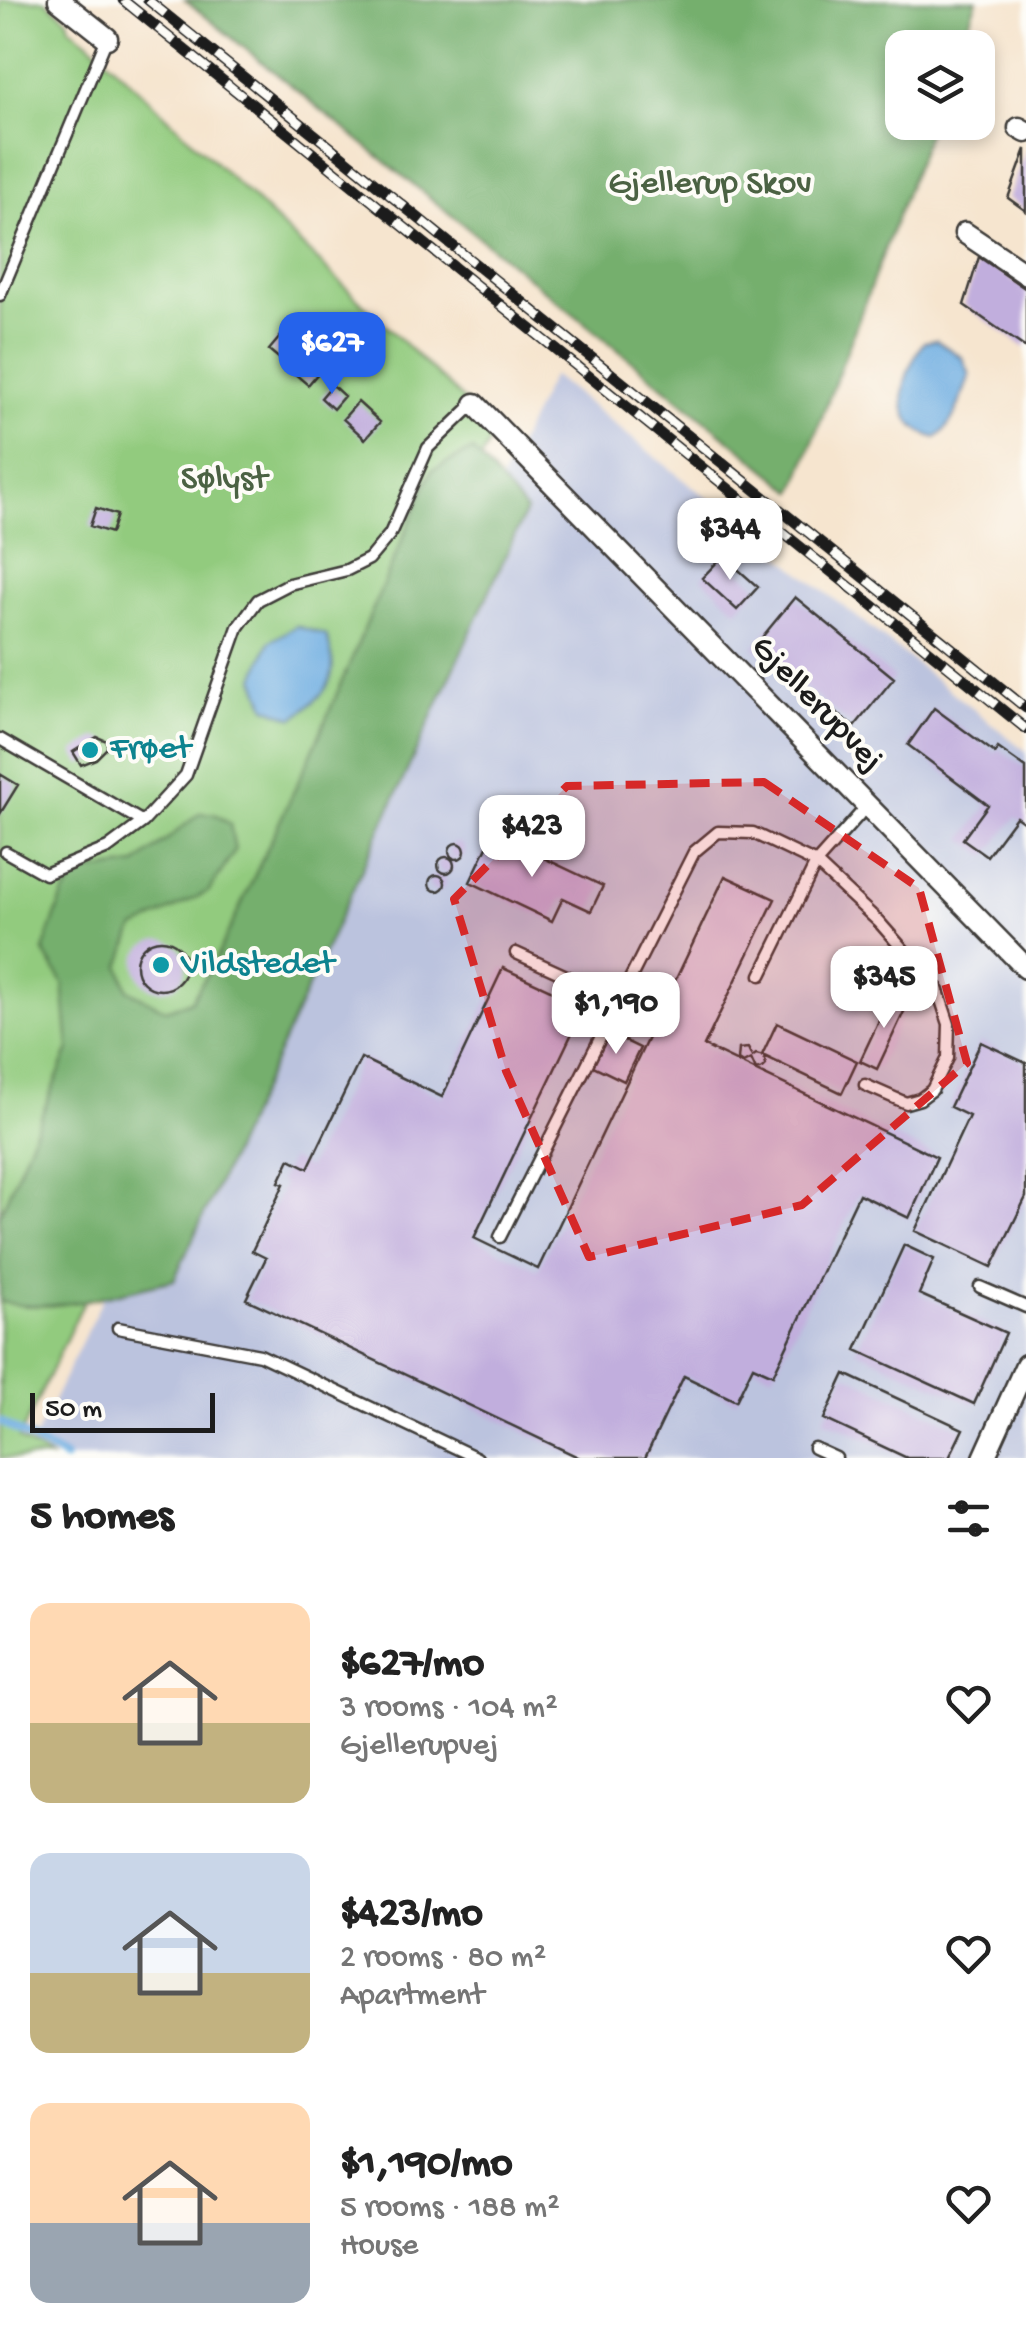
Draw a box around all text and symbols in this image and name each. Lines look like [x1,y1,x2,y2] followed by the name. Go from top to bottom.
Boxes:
[885,30,995,140] map controls
[885,30,995,140] button: layers
[608,165,812,206] park label: Gjellerup Skov
[273,312,391,397] pin: $627
[301,325,363,363] text: $627
[181,460,270,501] park label: Sølyst
[671,498,789,583] pin: $344
[699,511,761,549] text: $344
[741,628,891,782] street label: Gjellerupvej
[109,730,194,771] place label: Frøet
[79,739,101,761] marker: Frøet
[473,795,591,880] pin: $423
[501,808,563,846] text: $423
[180,945,337,986] place label: Vildstedet
[825,946,943,1031] pin: $345
[150,954,172,976] marker: Vildstedet
[853,959,915,997] text: $345
[535,972,697,1057] pin: $1,190
[574,985,658,1023] text: $1,190
[30,1388,215,1432] scale bar
[45,1394,102,1427] text: 50 m
[941,1491,996,1546] icon: filters
[30,1494,173,1543] text: 5 homes
[340,1641,484,1690] text: $627/mo
[110,1643,230,1763] icon: home
[941,1676,996,1731] icon: heart
[340,1690,558,1728] text: 3 rooms · 104 m²
[340,1728,499,1766] text: Gjellerupvej
[340,1891,483,1940] text: $423/mo
[110,1893,230,2013] icon: home
[941,1926,996,1981] icon: heart
[340,1940,546,1978] text: 2 rooms · 80 m²
[340,1978,484,2016] text: Apartment
[340,2141,513,2190] text: $1,190/mo
[110,2143,230,2263] icon: home
[941,2176,996,2231] icon: heart
[340,2190,560,2228] text: 5 rooms · 188 m²
[340,2228,418,2266] text: House

